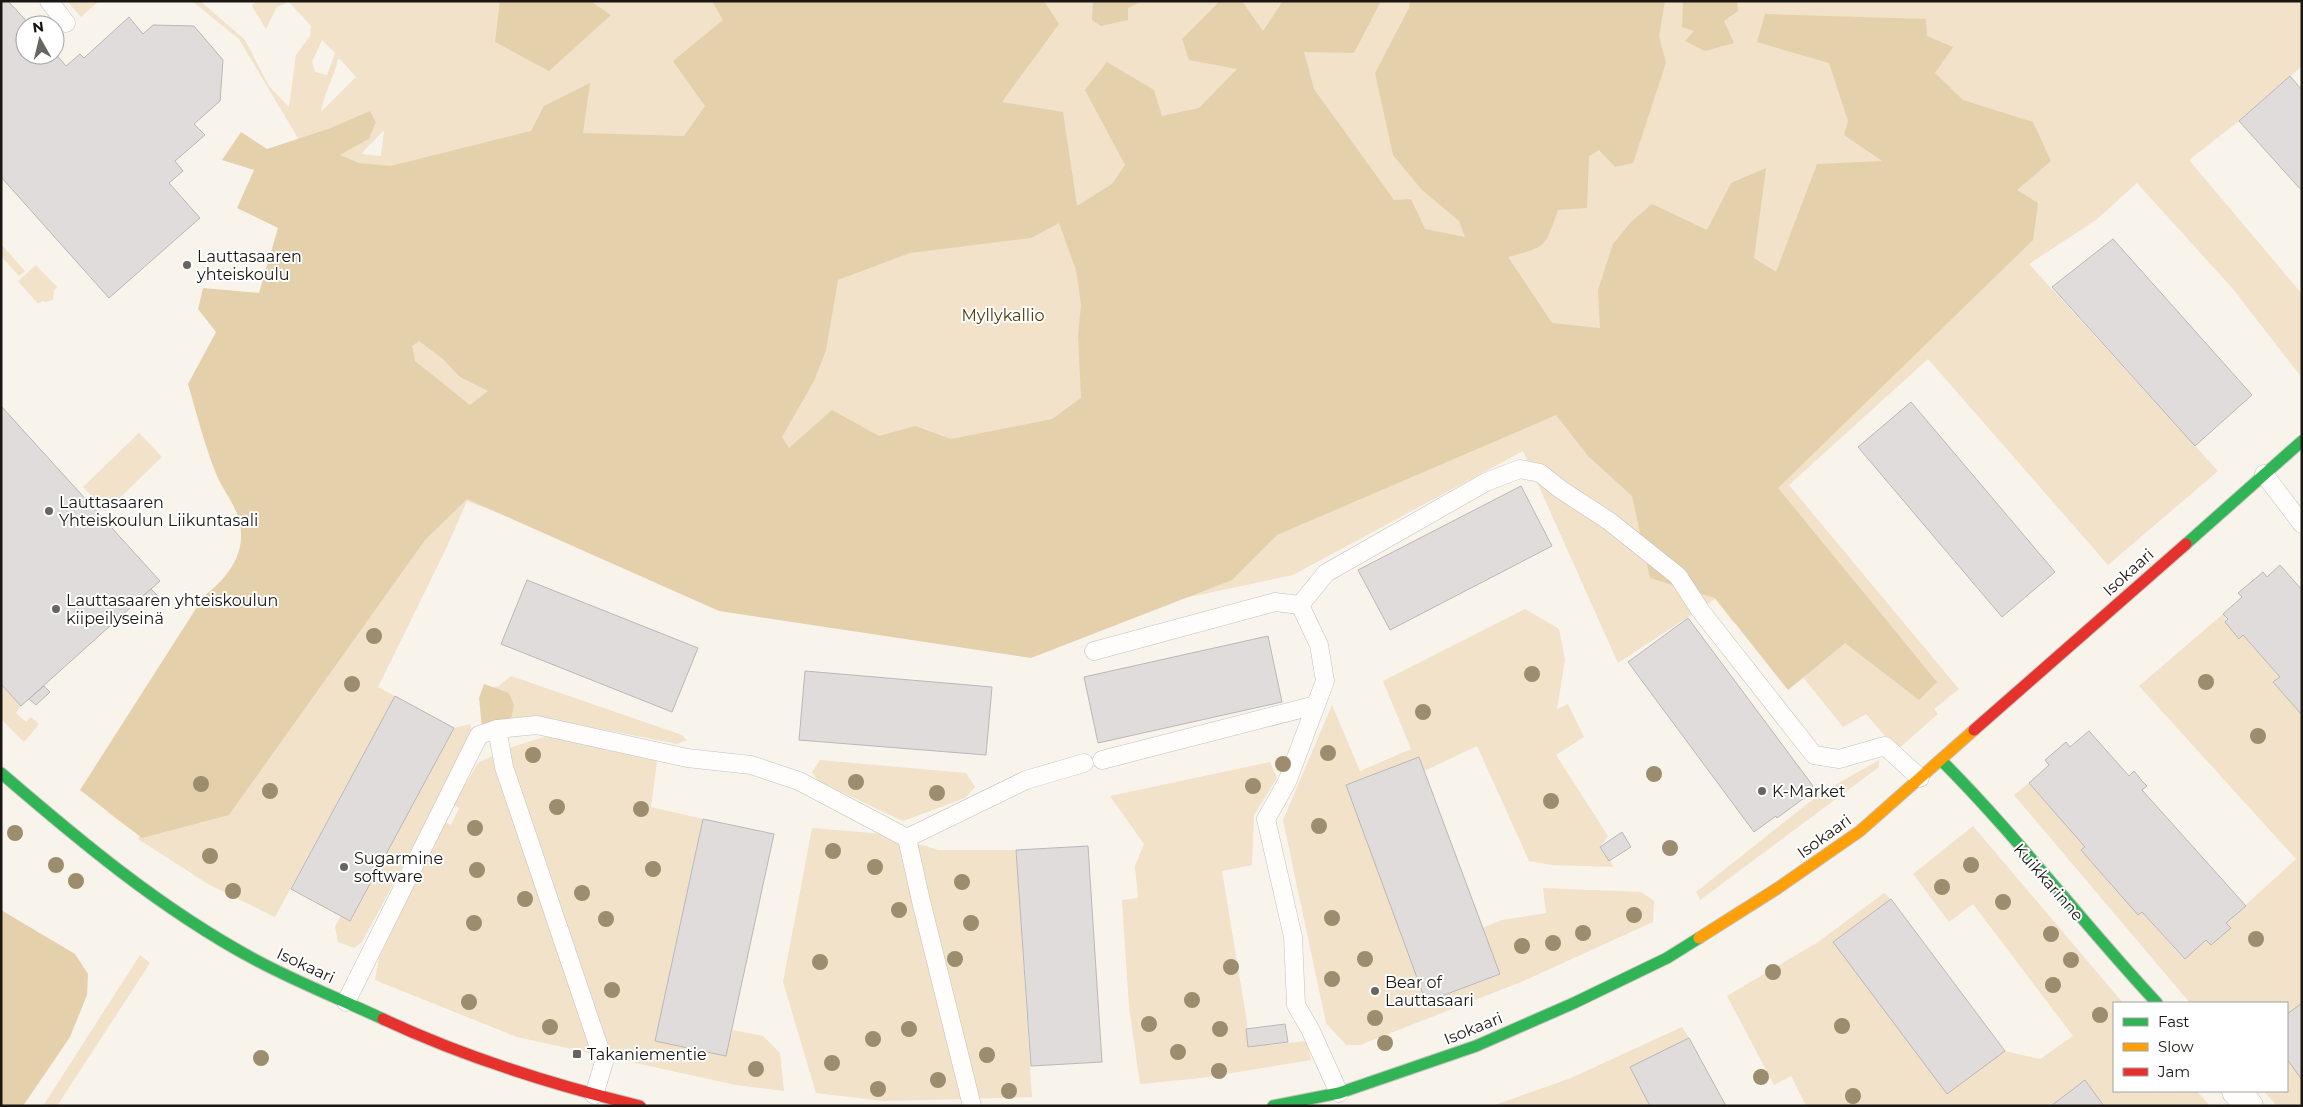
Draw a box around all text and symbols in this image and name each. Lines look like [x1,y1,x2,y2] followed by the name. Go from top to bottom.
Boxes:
[15,15,65,65] north arrow
[31,17,45,37] text: N
[196,247,302,284] place label: Lauttasaaren yhteiskoulu
[181,259,193,271] marker: Lauttasaaren yhteiskoulu
[962,306,1044,325] park label: Myllykallio
[59,493,258,530] place label: Lauttasaaren Yhteiskoulun Liikuntasali
[43,505,55,517] marker: Lauttasaaren Yhteiskoulun Liikuntasali
[2099,545,2158,600] street label: Isokaari
[66,591,278,628] place label: Lauttasaaren yhteiskoulun kiipeilyseinä
[50,603,62,615] marker: Lauttasaaren yhteiskoulun kiipeilyseinä
[1772,782,1846,801] place label: K-Market
[1756,785,1768,797] marker: K-Market
[1794,811,1855,862] street label: Isokaari
[2010,840,2087,925] street label: Kuikkarinne
[354,849,443,886] place label: Sugarmine software
[338,861,350,873] marker: Sugarmine software
[274,944,338,987] street label: Isokaari
[1385,973,1474,1010] place label: Bear of Lauttasaari
[1369,985,1381,997] marker: Bear of Lauttasaari
[2113,1002,2288,1092] legend
[1441,1008,1505,1049] street label: Isokaari
[2158,1012,2189,1031] text: Fast
[2158,1037,2194,1056] text: Slow
[587,1045,707,1064] place label: Takaniementie
[571,1048,583,1060] marker: Takaniementie
[2157,1062,2190,1081] text: Jam

